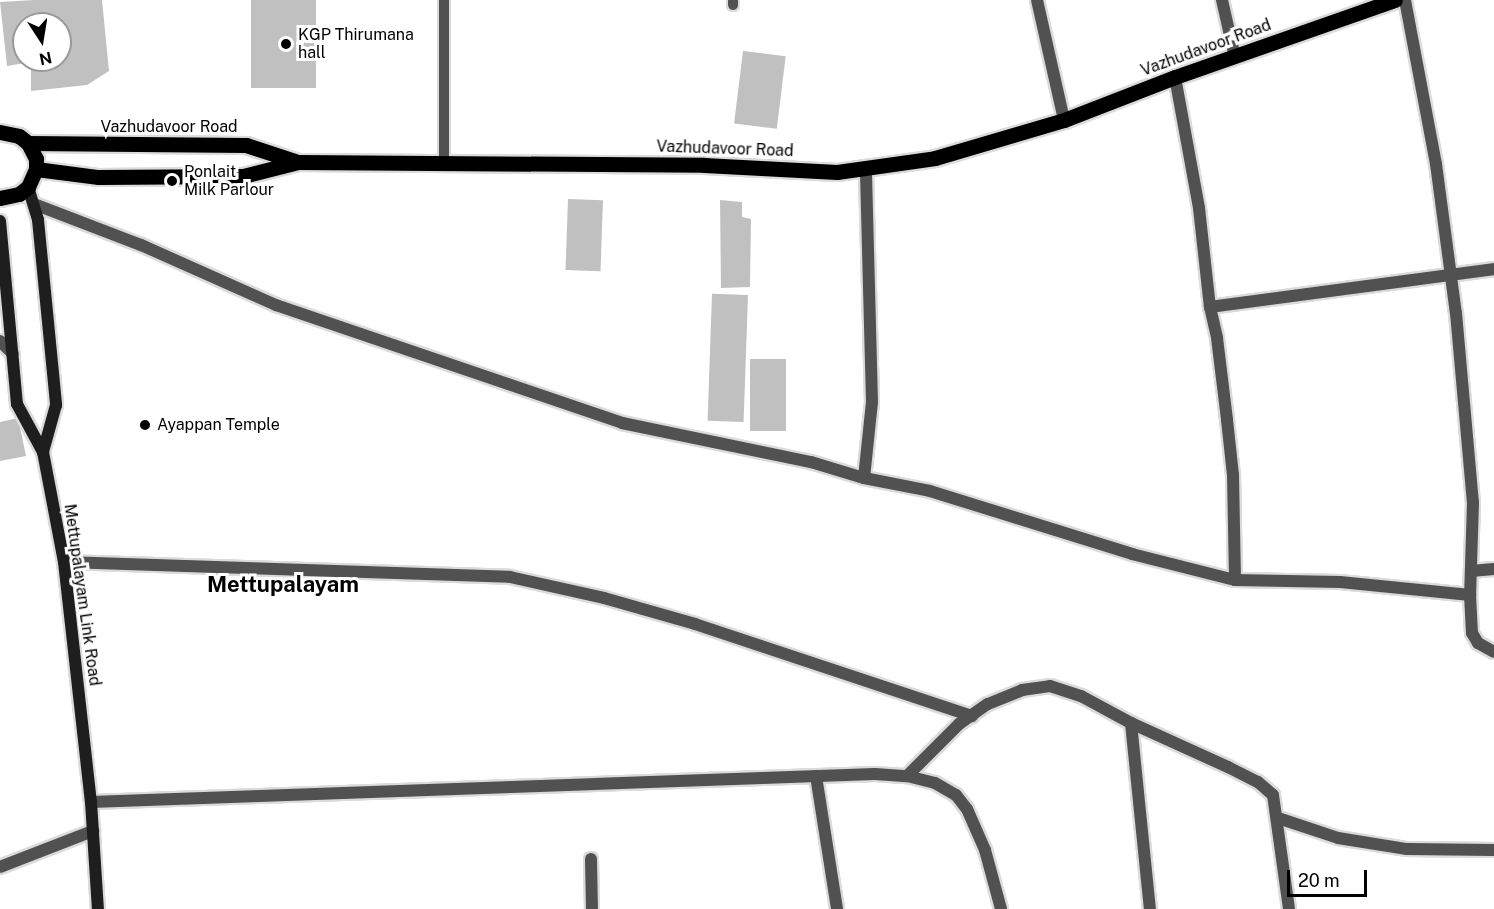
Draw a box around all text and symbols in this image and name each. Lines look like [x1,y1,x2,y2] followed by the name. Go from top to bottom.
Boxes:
[12,12,72,72] north arrow
[1138,16,1274,80] street label: Vazhudavoor Road
[298,25,414,63] place label: KGP Thirumana hall
[279,37,293,51] marker: KGP Thirumana hall
[37,48,54,69] text: N
[100,117,238,137] street label: Vazhudavoor Road
[656,137,794,161] street label: Vazhudavoor Road
[184,162,274,200] place label: Ponlait Milk Parlour
[165,174,179,188] marker: Ponlait Milk Parlour
[157,415,280,435] place label: Ayappan Temple
[138,418,152,432] marker: Ayappan Temple
[60,503,104,687] street label: Mettupalayam Link Road
[207,572,359,598] district label: Mettupalayam
[1290,858,1370,896] scale bar
[1298,870,1340,891] text: 20 m

